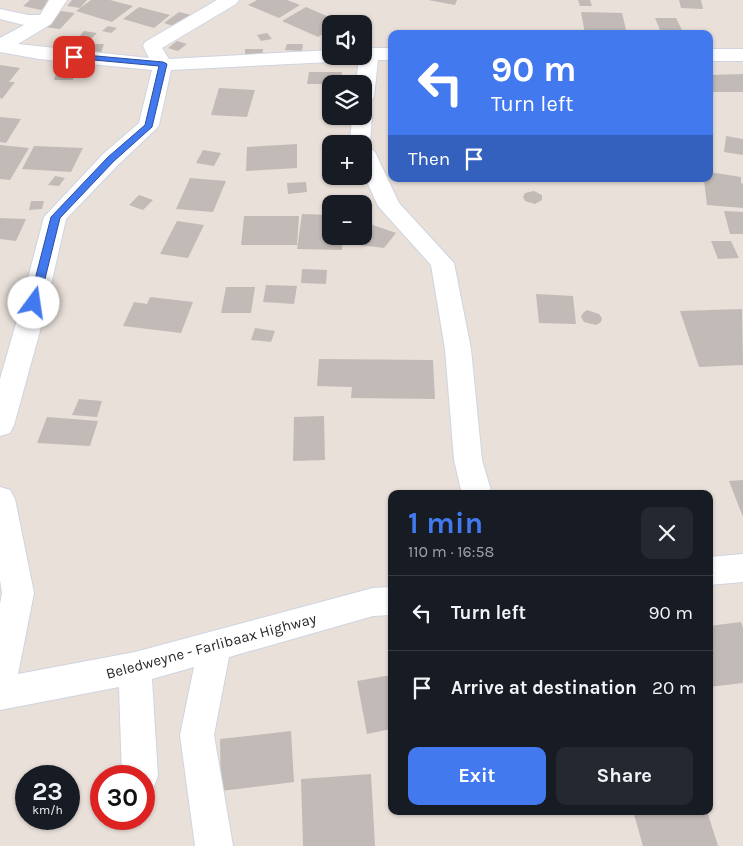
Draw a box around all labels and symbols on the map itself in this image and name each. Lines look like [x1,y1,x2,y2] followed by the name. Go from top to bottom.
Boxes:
[53,36,95,78] pin
[7,276,59,328] position arrow
[104,609,318,683] street label: Beledweyne - Farlibaax Highway
[90,765,155,830] speed limit sign: 30

